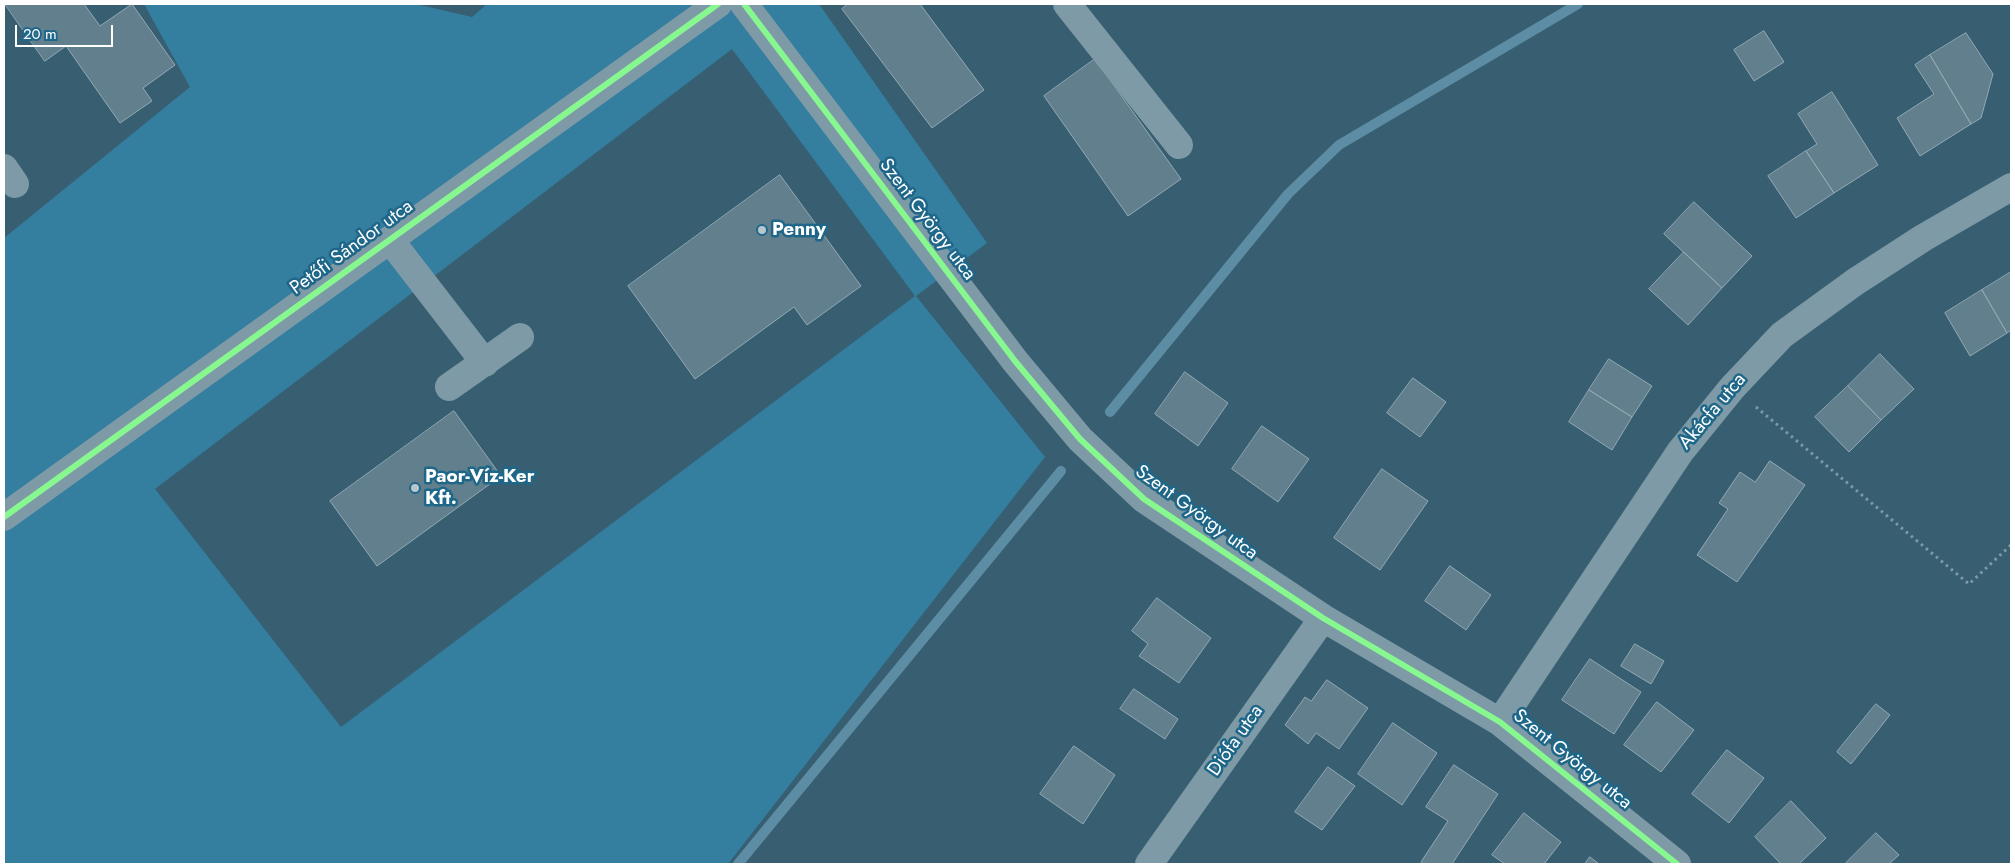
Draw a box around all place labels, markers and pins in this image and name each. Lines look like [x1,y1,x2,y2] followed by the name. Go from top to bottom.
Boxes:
[772,219,826,241] place label: Penny
[756,224,768,236] marker: Penny
[425,466,534,510] place label: Paor-Víz-Ker Kft.
[409,482,421,494] marker: Paor-Víz-Ker Kft.

